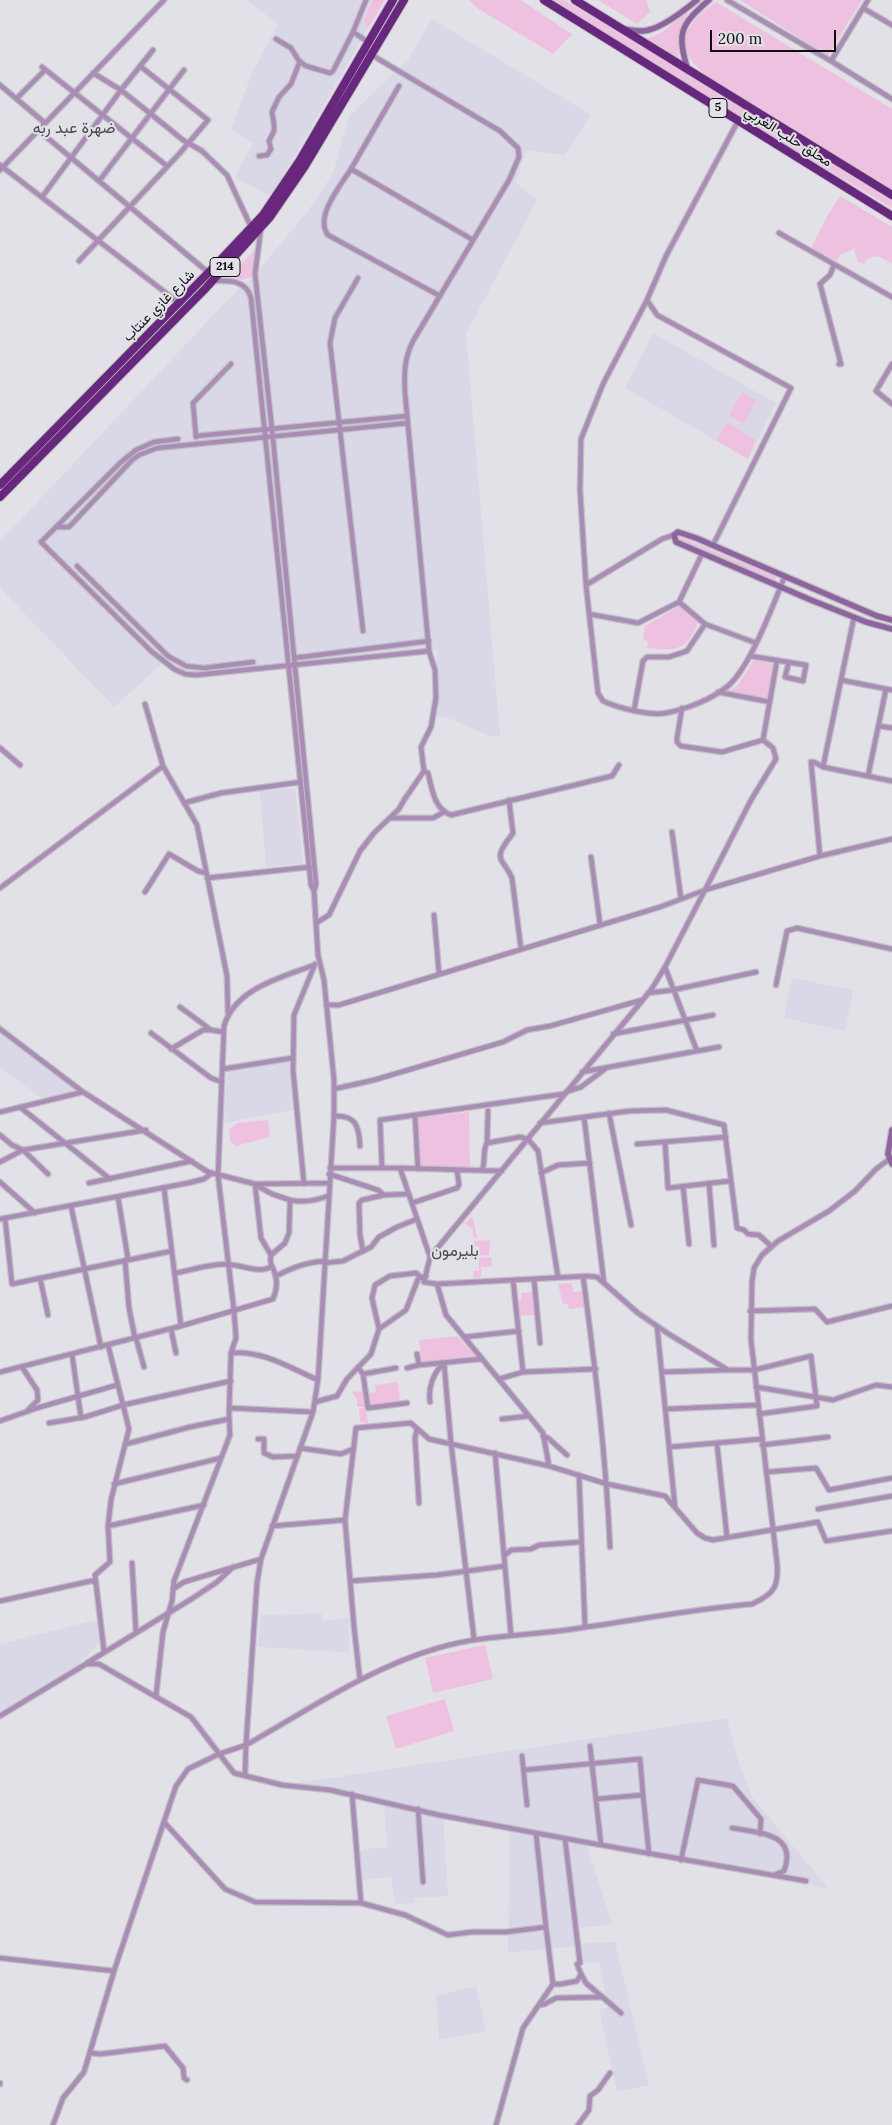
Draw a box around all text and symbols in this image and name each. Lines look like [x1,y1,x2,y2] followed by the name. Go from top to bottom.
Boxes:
[712,20,838,52] scale bar
[718,29,762,48] text: 200 m
[709,99,727,118] road number: 5
[741,103,835,171] street label: محلق حلب الغربي
[33,118,115,138] district label: ضهرة عبد ربه
[210,258,240,276] road number: 214
[120,267,198,345] street label: شارع غازي عنتاب
[431,1241,479,1261] district label: بليرمون

